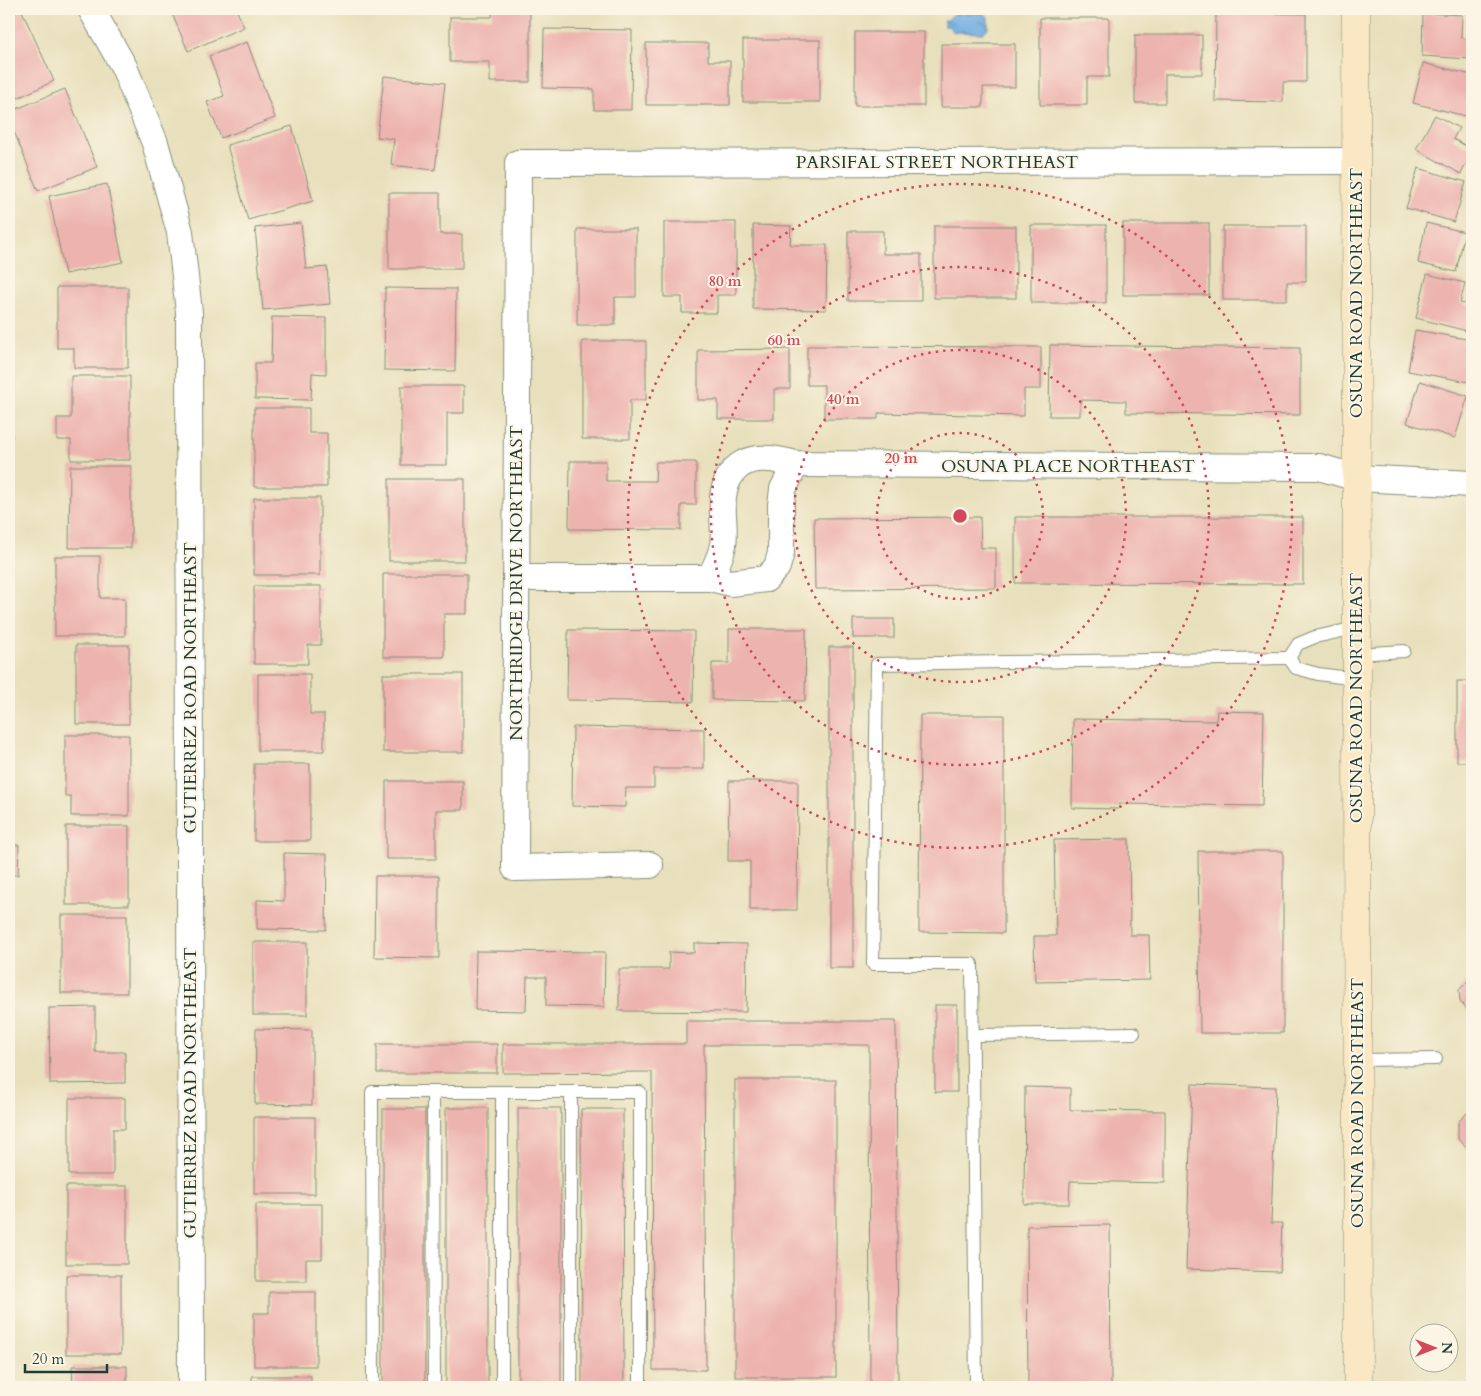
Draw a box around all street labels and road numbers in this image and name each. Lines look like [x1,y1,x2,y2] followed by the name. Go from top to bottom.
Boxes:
[796,150,1078,175] street label: PARSIFAL STREET NORTHEAST
[1344,168,1369,418] street label: OSUNA ROAD NORTHEAST
[504,425,529,741] street label: NORTHRIDGE DRIVE NORTHEAST
[941,454,1195,479] street label: OSUNA PLACE NORTHEAST
[178,542,203,834] street label: GUTIERREZ ROAD NORTHEAST
[1344,573,1369,823] street label: OSUNA ROAD NORTHEAST
[178,947,203,1239] street label: GUTIERREZ ROAD NORTHEAST
[1345,978,1370,1228] street label: OSUNA ROAD NORTHEAST

